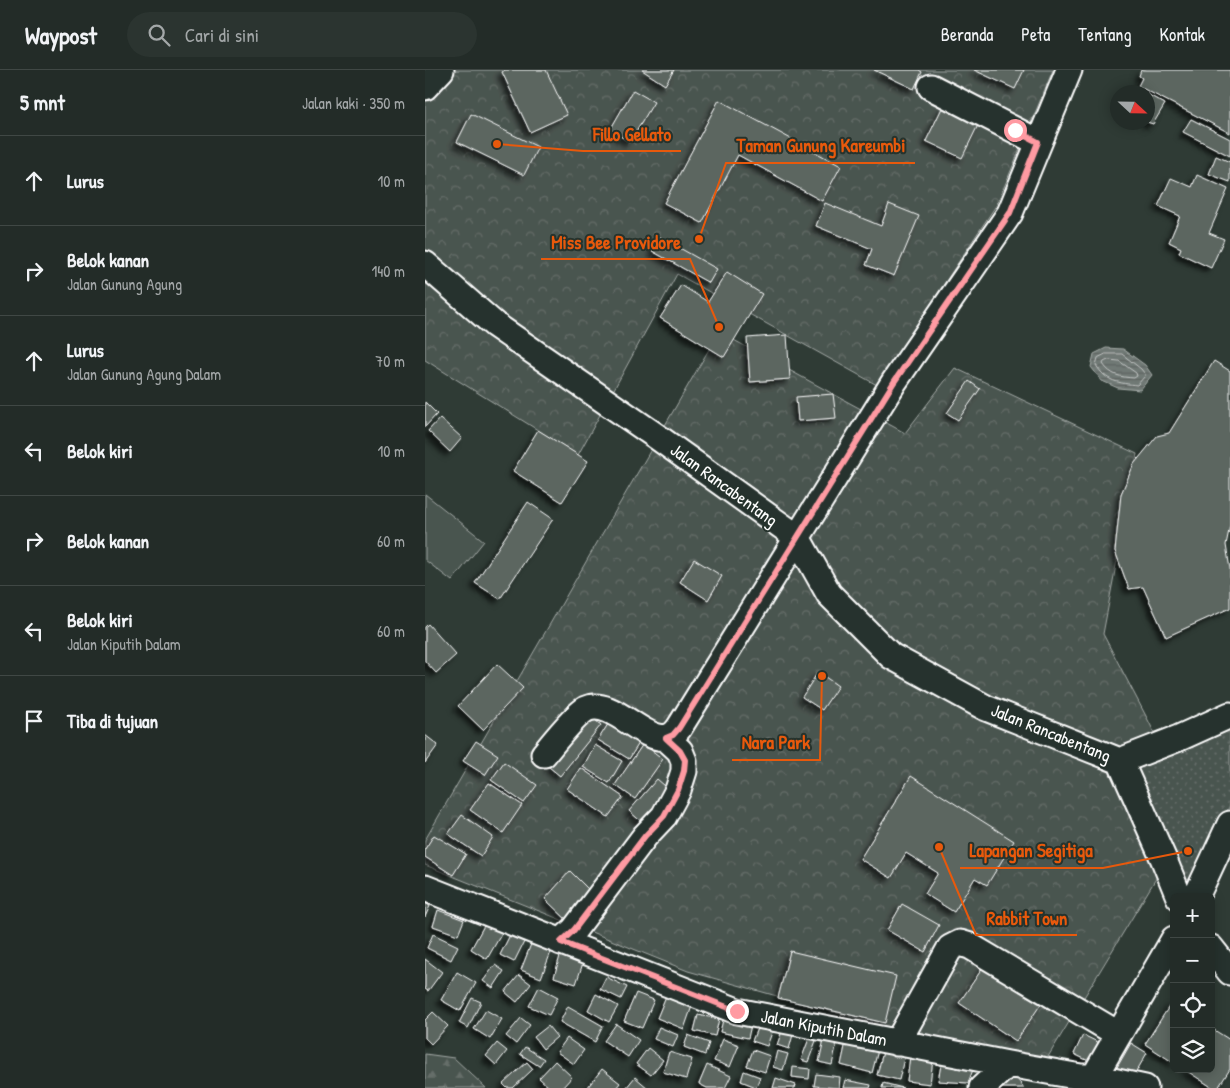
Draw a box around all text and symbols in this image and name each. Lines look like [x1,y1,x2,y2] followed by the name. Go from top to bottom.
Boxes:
[127,12,477,57] search box
[25,19,97,51] text: Waypost
[145,21,173,49] icon: search
[185,22,259,48] text: Cari di sini
[941,22,993,47] text: Beranda
[1021,22,1050,47] text: Peta
[1078,22,1131,47] text: Tentang
[1159,22,1205,47] text: Kontak
[1110,85,1155,130] north arrow
[20,88,65,117] text: 5 mnt
[302,92,405,114] text: Jalan kaki · 350 m
[583,117,681,151] callout: Fillo Gellato
[1004,119,1027,142] route start
[592,121,671,147] text: Fillo Gellato
[726,129,915,163] callout: Taman Gunung Kareumbi
[736,132,905,159] text: Taman Gunung Kareumbi
[20,167,48,195] icon: ahead
[67,168,104,194] text: Lurus
[377,170,405,192] text: 10 m
[541,225,690,259] callout: Miss Bee Providore
[551,229,681,255] text: Miss Bee Providore
[67,247,149,273] text: Belok kanan
[20,257,48,285] icon: right
[371,260,405,282] text: 140 m
[67,273,182,295] text: Jalan Gunung Agung
[67,337,104,363] text: Lurus
[20,347,48,375] icon: ahead
[375,350,405,372] text: 70 m
[67,363,221,385] text: Jalan Gunung Agung Dalam
[20,437,48,465] icon: left
[665,437,783,532] street label: Jalan Rancabentang
[67,438,133,464] text: Belok kiri
[377,440,405,462] text: 10 m
[20,527,48,555] icon: right
[67,528,149,554] text: Belok kanan
[377,530,405,552] text: 60 m
[67,607,133,633] text: Belok kiri
[20,617,48,645] icon: left
[377,620,405,642] text: 60 m
[67,633,181,655] text: Jalan Kiputih Dalam
[987,697,1115,768] street label: Jalan Rancabentang
[20,707,48,735] icon: arrive
[67,708,158,734] text: Tiba di tujuan
[732,726,820,760] callout: Nara Park
[742,729,810,755] text: Nara Park
[960,834,1103,868] callout: Lapangan Segitiga
[969,837,1093,864] text: Lapangan Segitiga
[1170,893,1215,1073] map controls
[1170,893,1215,938] button: +
[976,901,1077,935] callout: Rabbit Town
[987,905,1068,931] text: Rabbit Town
[1170,938,1215,983] button: −
[1170,983,1215,1028] button: locate
[726,1000,749,1023] route end
[759,1003,889,1052] street label: Jalan Kiputih Dalam
[1170,1028,1215,1073] button: layers

